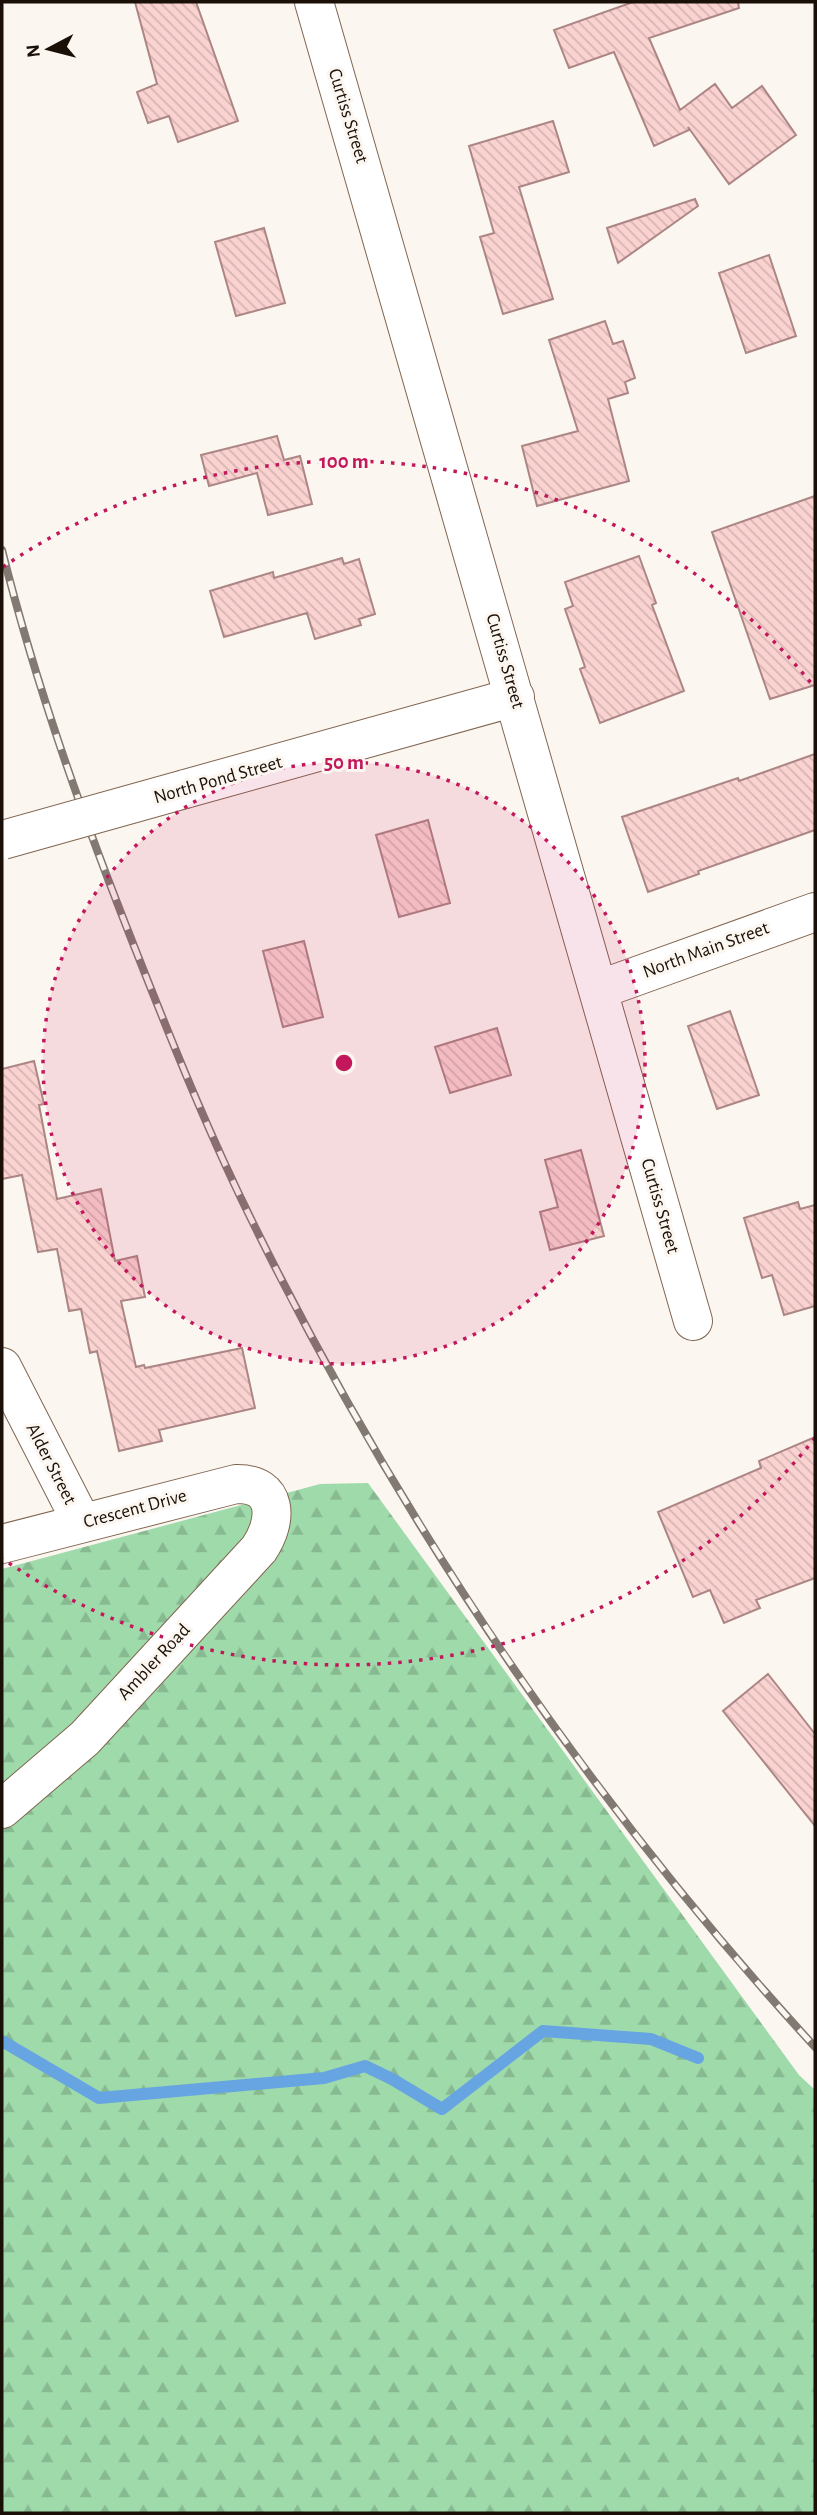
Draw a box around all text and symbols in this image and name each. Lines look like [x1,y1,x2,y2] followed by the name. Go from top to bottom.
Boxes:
[14,14,84,84] north arrow
[23,43,44,59] text: N
[325,66,371,166] street label: Curtiss Street
[319,451,369,472] text: 100 m
[482,611,528,711] street label: Curtiss Street
[324,752,364,773] text: 50 m
[152,753,284,807] street label: North Pond Street
[640,918,772,982] street label: North Main Street
[332,1051,356,1075] centre of rings
[637,1156,683,1256] street label: Curtiss Street
[22,1420,80,1508] street label: Alder Street
[81,1486,189,1532] street label: Crescent Drive
[114,1620,194,1704] street label: Ambler Road

